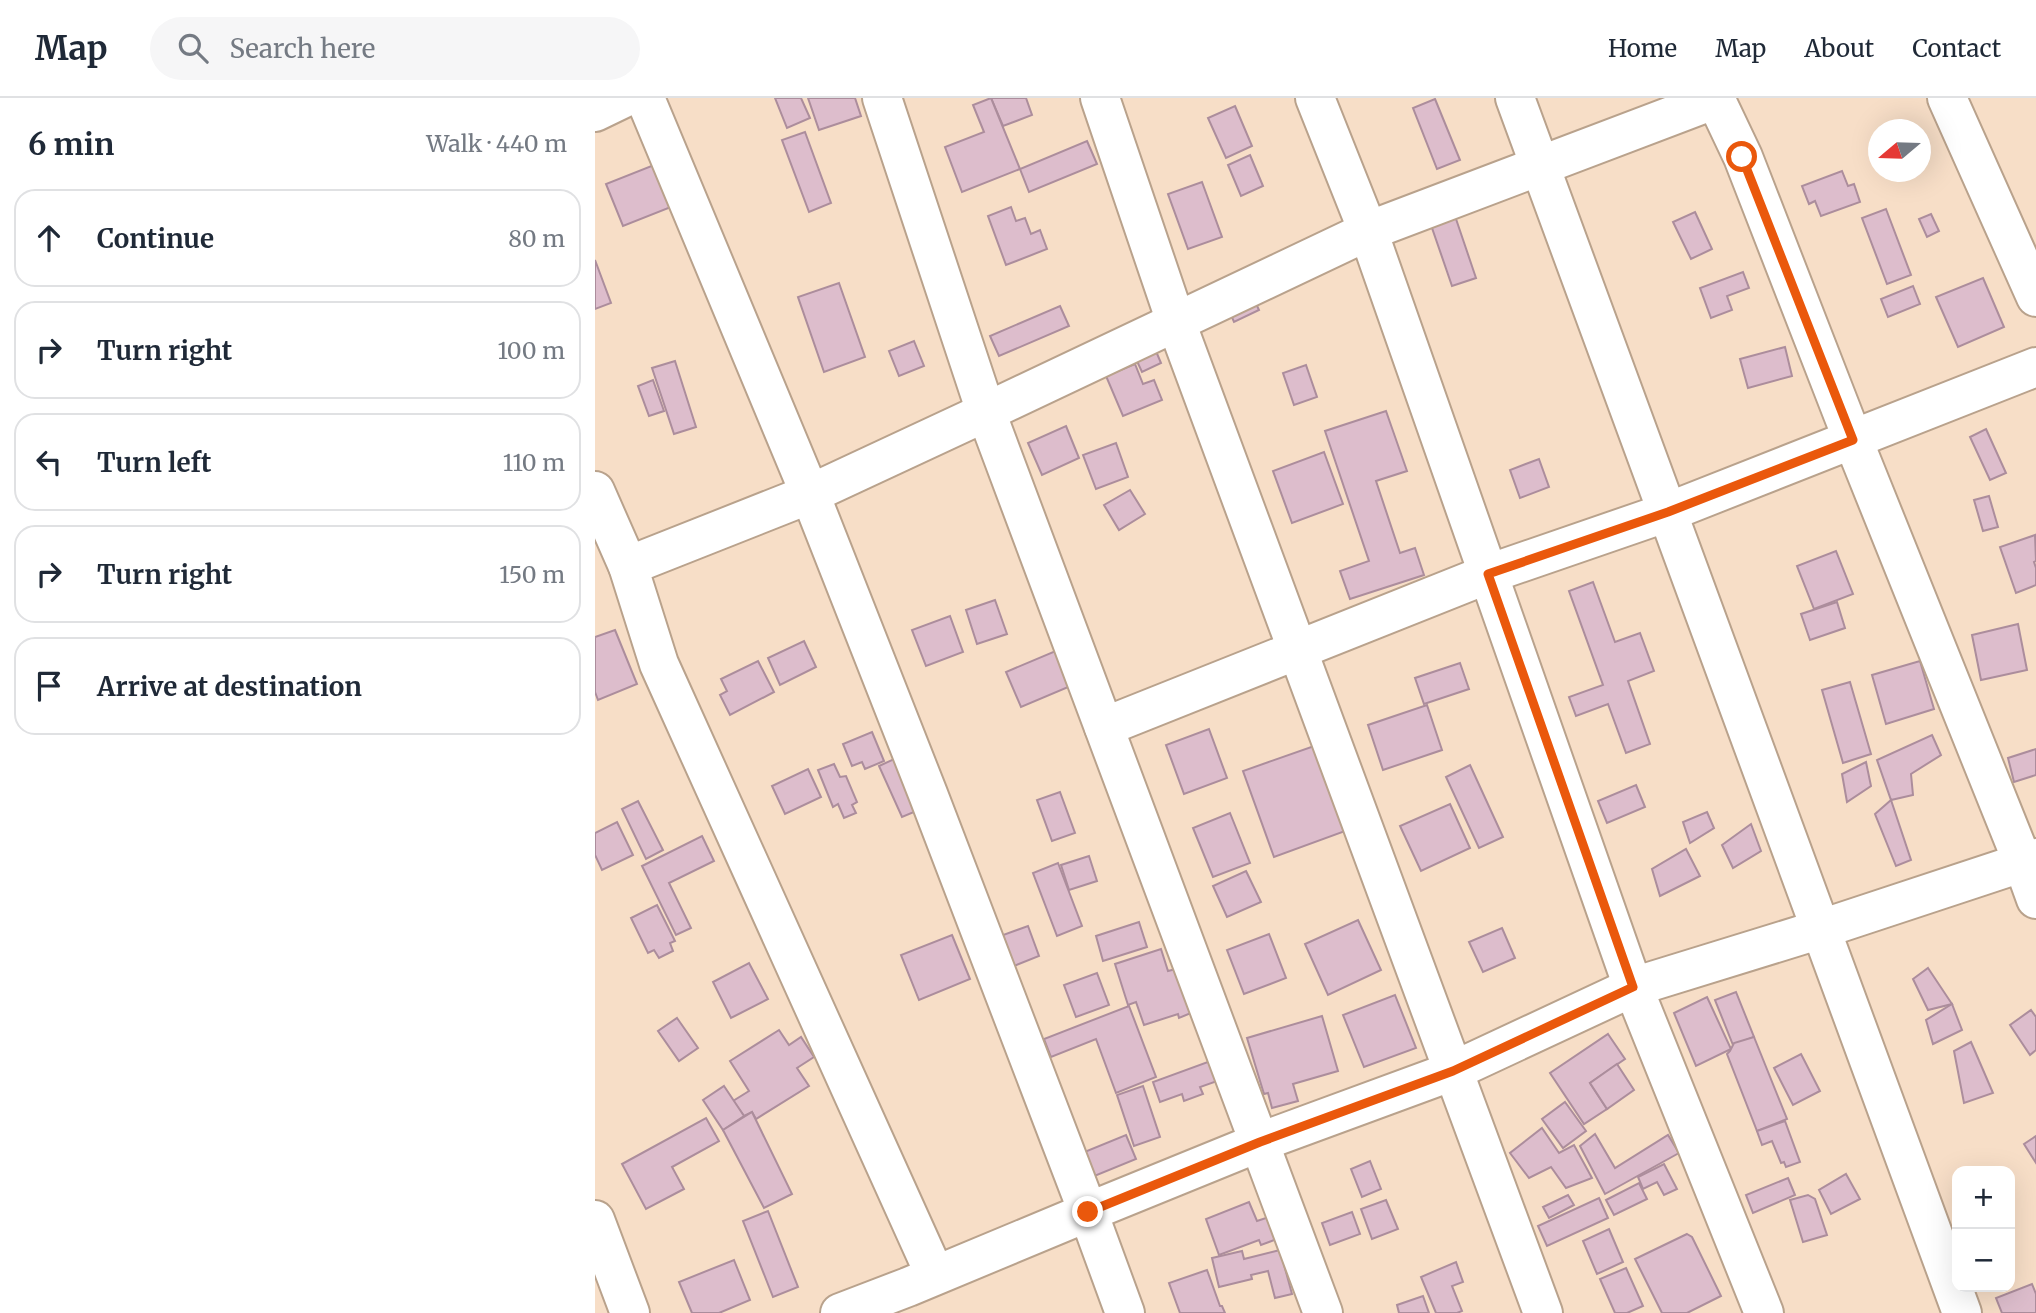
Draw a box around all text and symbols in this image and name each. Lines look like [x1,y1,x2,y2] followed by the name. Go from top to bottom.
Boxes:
[150,17,640,80] search box
[35,28,108,69] text: Map
[174,29,212,67] icon: search
[230,32,375,65] text: Search here
[1608,33,1677,64] text: Home
[1715,33,1766,64] text: Map
[1804,33,1874,64] text: About
[1912,33,2001,64] text: Contact
[1868,119,1931,182] north arrow
[28,125,114,163] text: 6 min
[426,129,567,158] text: Walk · 440 m
[1726,141,1757,172] route start
[30,219,68,257] icon: ahead
[97,222,214,255] text: Continue
[508,224,565,253] text: 80 m
[30,331,68,369] icon: right
[97,334,232,367] text: Turn right
[497,336,565,365] text: 100 m
[30,443,68,481] icon: left
[97,446,211,479] text: Turn left
[503,448,565,477] text: 110 m
[30,555,68,593] icon: right
[97,558,232,591] text: Turn right
[499,560,565,589] text: 150 m
[30,667,68,705] icon: arrive
[97,670,362,703] text: Arrive at destination
[1952,1166,2015,1292] map controls
[1952,1166,2015,1229] button: +
[1072,1196,1103,1227] route end
[1952,1229,2015,1292] button: −

